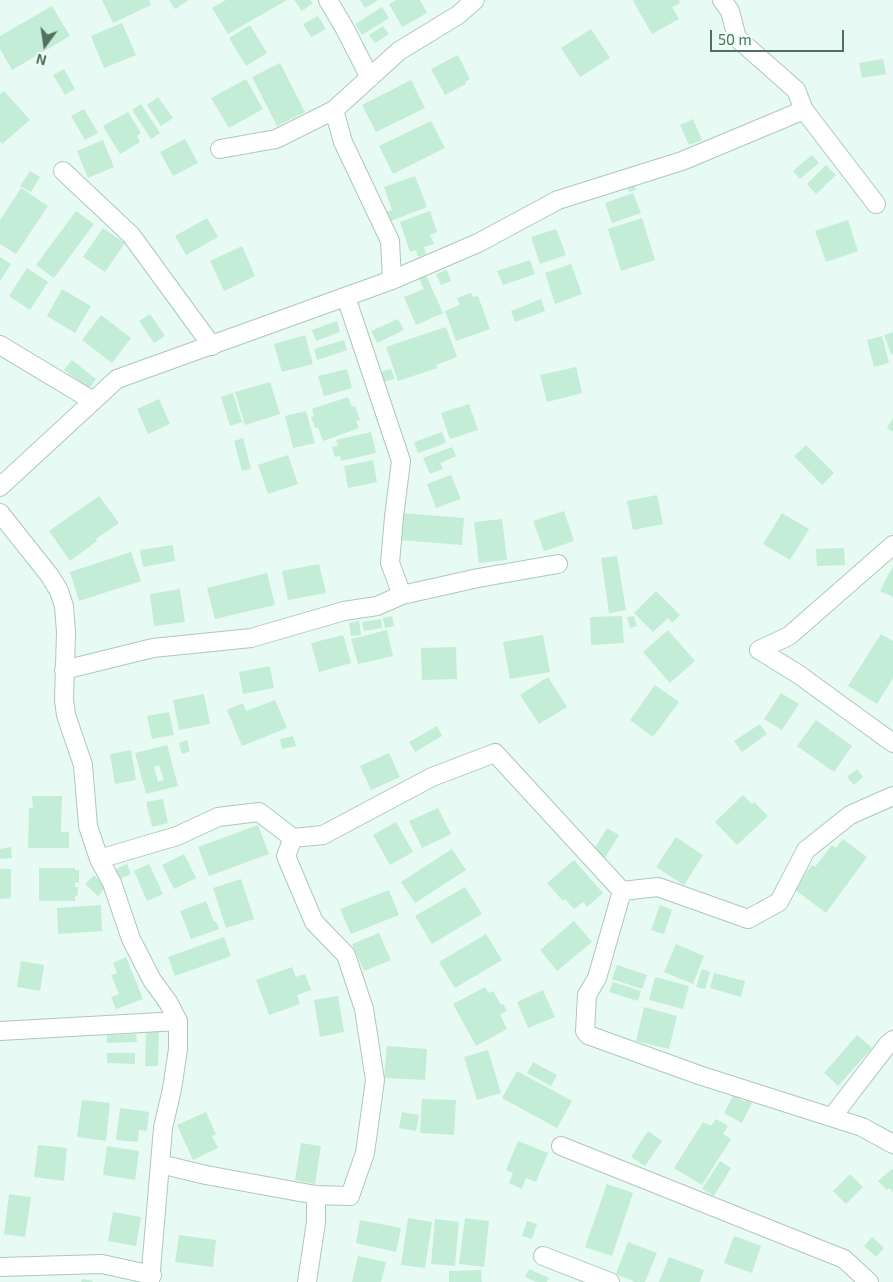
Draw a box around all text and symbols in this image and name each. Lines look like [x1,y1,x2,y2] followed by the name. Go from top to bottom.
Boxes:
[20,20,70,70] north arrow
[713,20,847,52] scale bar
[718,30,752,48] text: 50 m
[34,51,48,70] text: N

